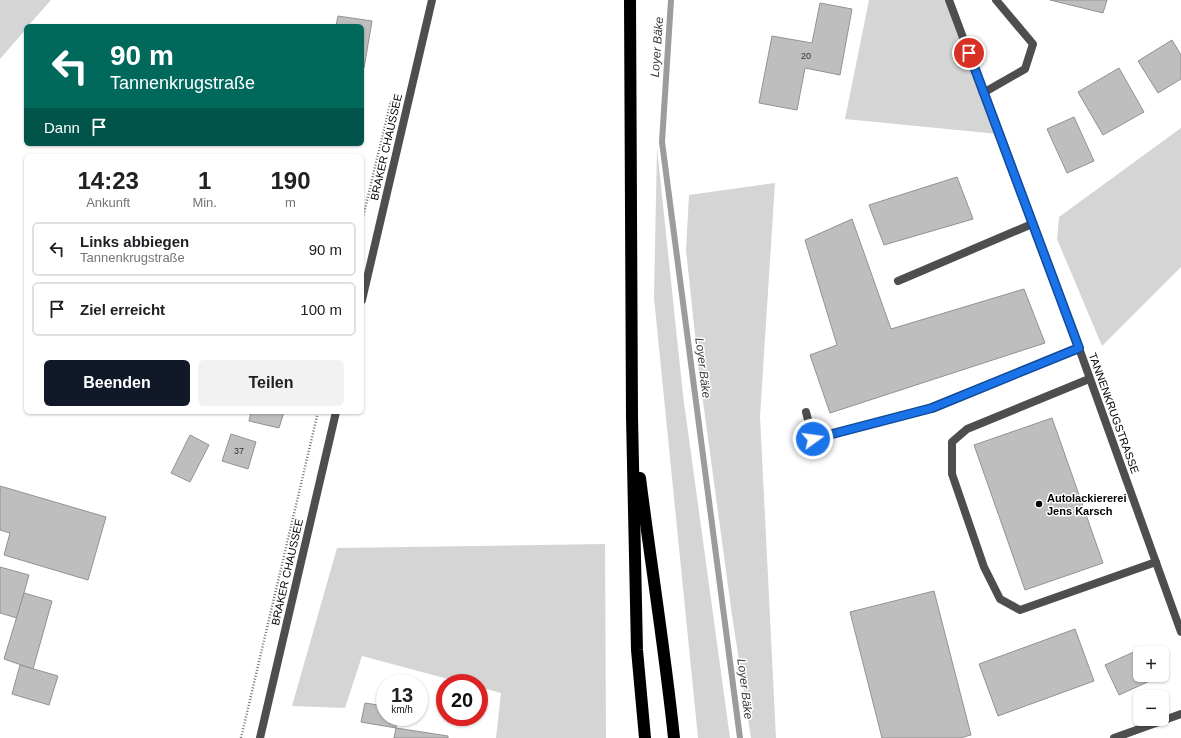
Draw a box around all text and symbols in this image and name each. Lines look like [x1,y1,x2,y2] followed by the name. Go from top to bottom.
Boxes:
[648,16,666,78] water label: Loyer Bäke
[952,36,986,70] pin
[44,40,96,92] icon: left
[110,40,174,71] text: 90 m
[958,42,980,64] icon: arrive
[801,51,811,61] house number: 20
[110,73,255,93] text: Tannenkrugstraße
[368,93,404,201] street label: BRAKER CHAUSSEE
[88,116,110,138] icon: arrive
[44,119,80,136] text: Dann
[78,167,139,194] text: 14:23
[198,167,211,194] text: 1
[270,167,311,194] text: 190
[86,195,130,210] text: Ankunft
[192,195,217,210] text: Min.
[285,195,296,210] text: m
[80,233,189,250] text: Links abbiegen
[46,238,68,260] icon: left
[309,241,342,258] text: 90 m
[80,250,185,265] text: Tannenkrugstraße
[46,298,68,320] icon: arrive
[80,301,165,318] text: Ziel erreicht
[300,301,342,318] text: 100 m
[692,337,714,399] water label: Loyer Bäke
[1087,351,1141,475] street label: TANNENKRUGSTRASSE
[44,360,190,406] button: Beenden
[198,360,344,406] button: Teilen
[792,418,834,460] position arrow
[234,446,244,456] house number: 37
[1047,492,1126,517] place label: Autolackiererei Jens Karsch
[1034,499,1044,509] marker: Autolackiererei Jens Karsch
[269,518,305,626] street label: BRAKER CHAUSSEE
[1133,646,1169,726] map controls
[1133,646,1169,682] button: +
[734,658,756,720] water label: Loyer Bäke
[436,674,488,726] speed limit sign: 20
[391,684,413,706] text: 13
[1133,690,1169,726] button: −
[391,704,413,715] text: km/h

